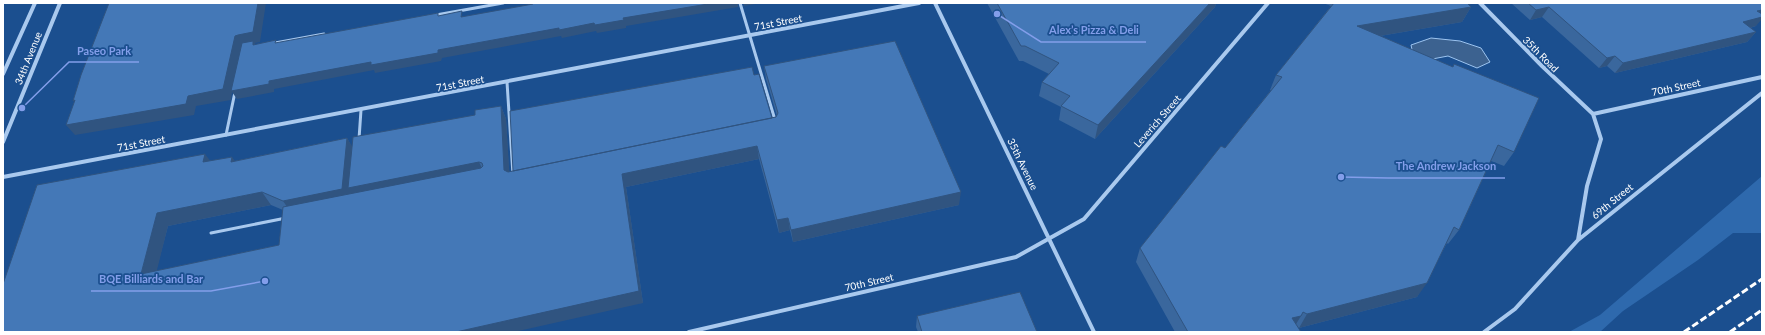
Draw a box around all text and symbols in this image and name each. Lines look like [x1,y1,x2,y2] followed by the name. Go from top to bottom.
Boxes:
[753,11,803,33] street label: 71st Street
[1041,19,1146,42] callout: Alex’s Pizza & Deli
[1048,23,1139,36] text: Alex’s Pizza & Deli
[12,30,44,86] street label: 34th Avenue
[1521,34,1561,74] street label: 35th Road
[69,39,139,62] callout: Paseo Park
[77,44,131,57] text: Paseo Park
[435,72,485,94] street label: 71st Street
[1650,76,1702,98] street label: 70th Street
[1131,92,1183,150] street label: Leverich Street
[116,132,166,154] street label: 71st Street
[1005,136,1041,192] street label: 35th Avenue
[1388,155,1505,178] callout: The Andrew Jackson
[1396,159,1496,172] text: The Andrew Jackson
[1589,180,1635,221] street label: 69th Street
[91,268,211,291] callout: BQE Billiards and Bar
[843,270,895,293] street label: 70th Street
[99,272,204,285] text: BQE Billiards and Bar

